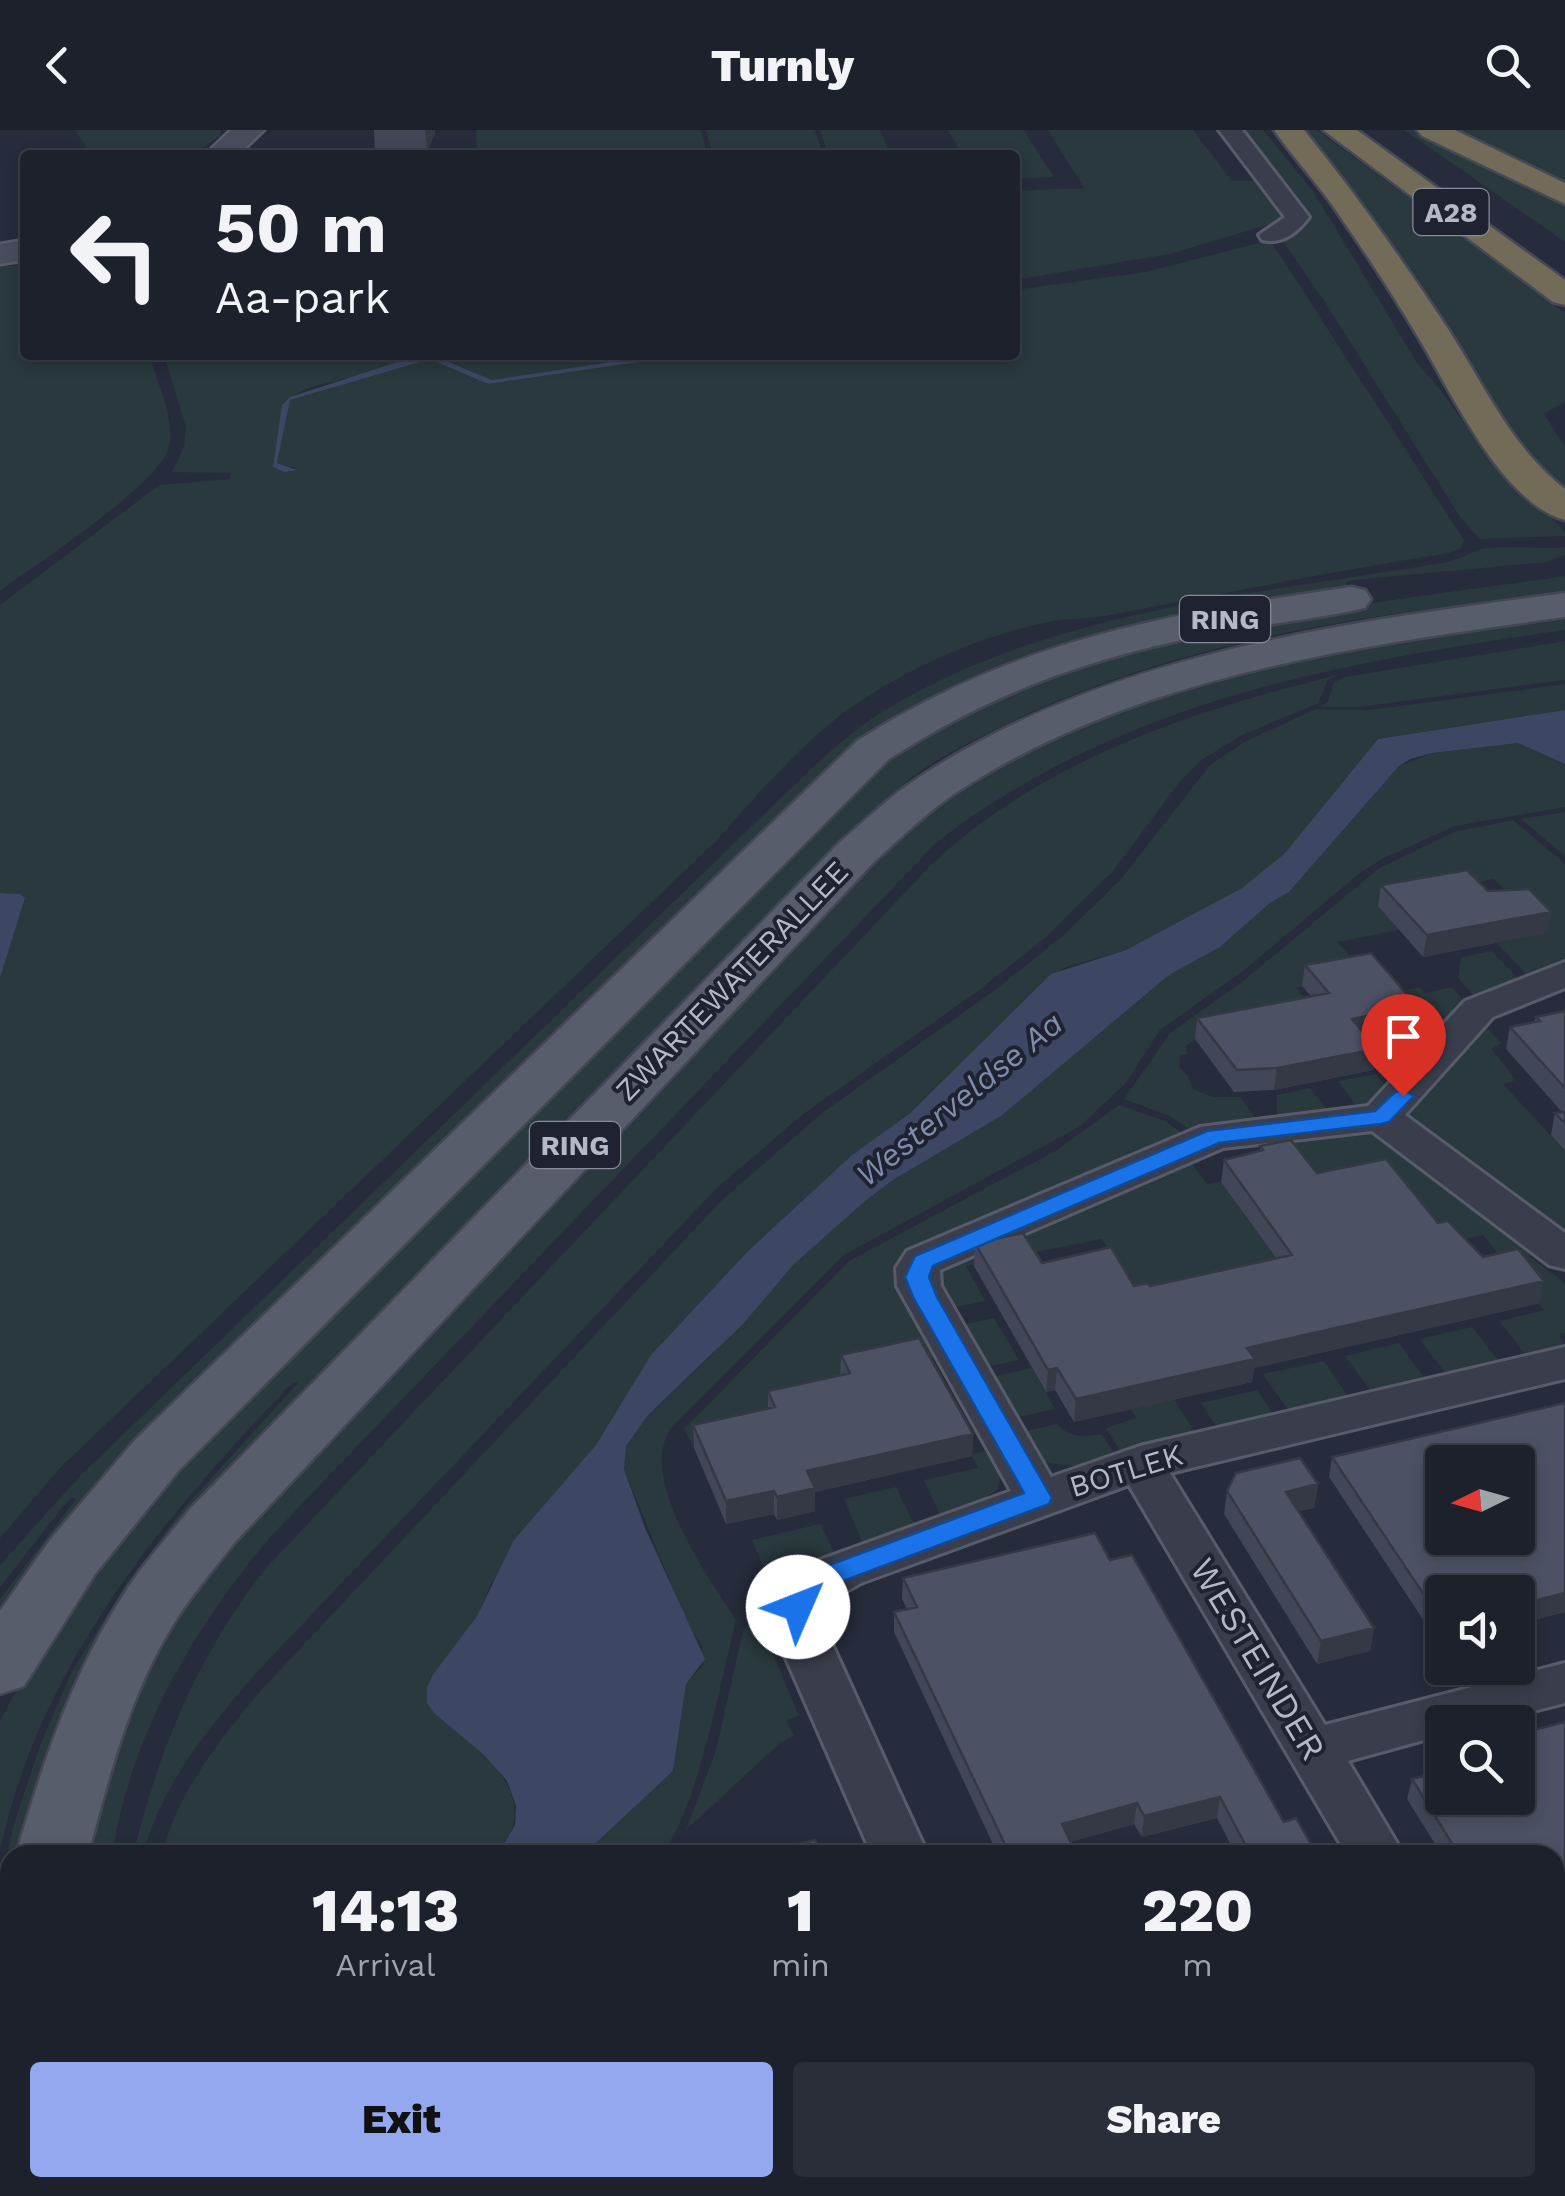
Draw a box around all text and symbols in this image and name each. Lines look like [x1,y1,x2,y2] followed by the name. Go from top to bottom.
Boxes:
[30,38,85,93] icon: back
[1480,38,1535,93] icon: search
[711,39,854,92] text: Turnly
[215,187,387,269] text: 50 m
[1414,189,1488,235] road number: A28
[50,190,180,320] icon: left
[215,271,390,324] text: Aa-park
[1180,596,1270,642] road number: RING
[608,854,855,1107] street label: ZWARTEWATERALLEE
[1361,994,1446,1097] pin
[848,1004,1070,1194] water label: Westerveldse Aa
[1376,1009,1431,1064] icon: arrive
[530,1122,620,1168] road number: RING
[1065,1437,1187,1504] street label: BOTLEK
[1425,1445,1535,1555] north arrow
[1425,1445,1535,1815] map controls
[1181,1551,1335,1767] street label: WESTEINDER
[746,1555,850,1659] position arrow
[1425,1575,1535,1685] button: sound
[1425,1705,1535,1815] button: search
[312,1875,459,1946] text: 14:13
[787,1875,814,1946] text: 1
[1142,1875,1253,1946] text: 220
[336,1946,435,1984] text: Arrival
[771,1946,830,1984] text: min
[1182,1946,1213,1984] text: m
[30,2062,773,2177] button: Exit
[793,2062,1535,2177] button: Share

